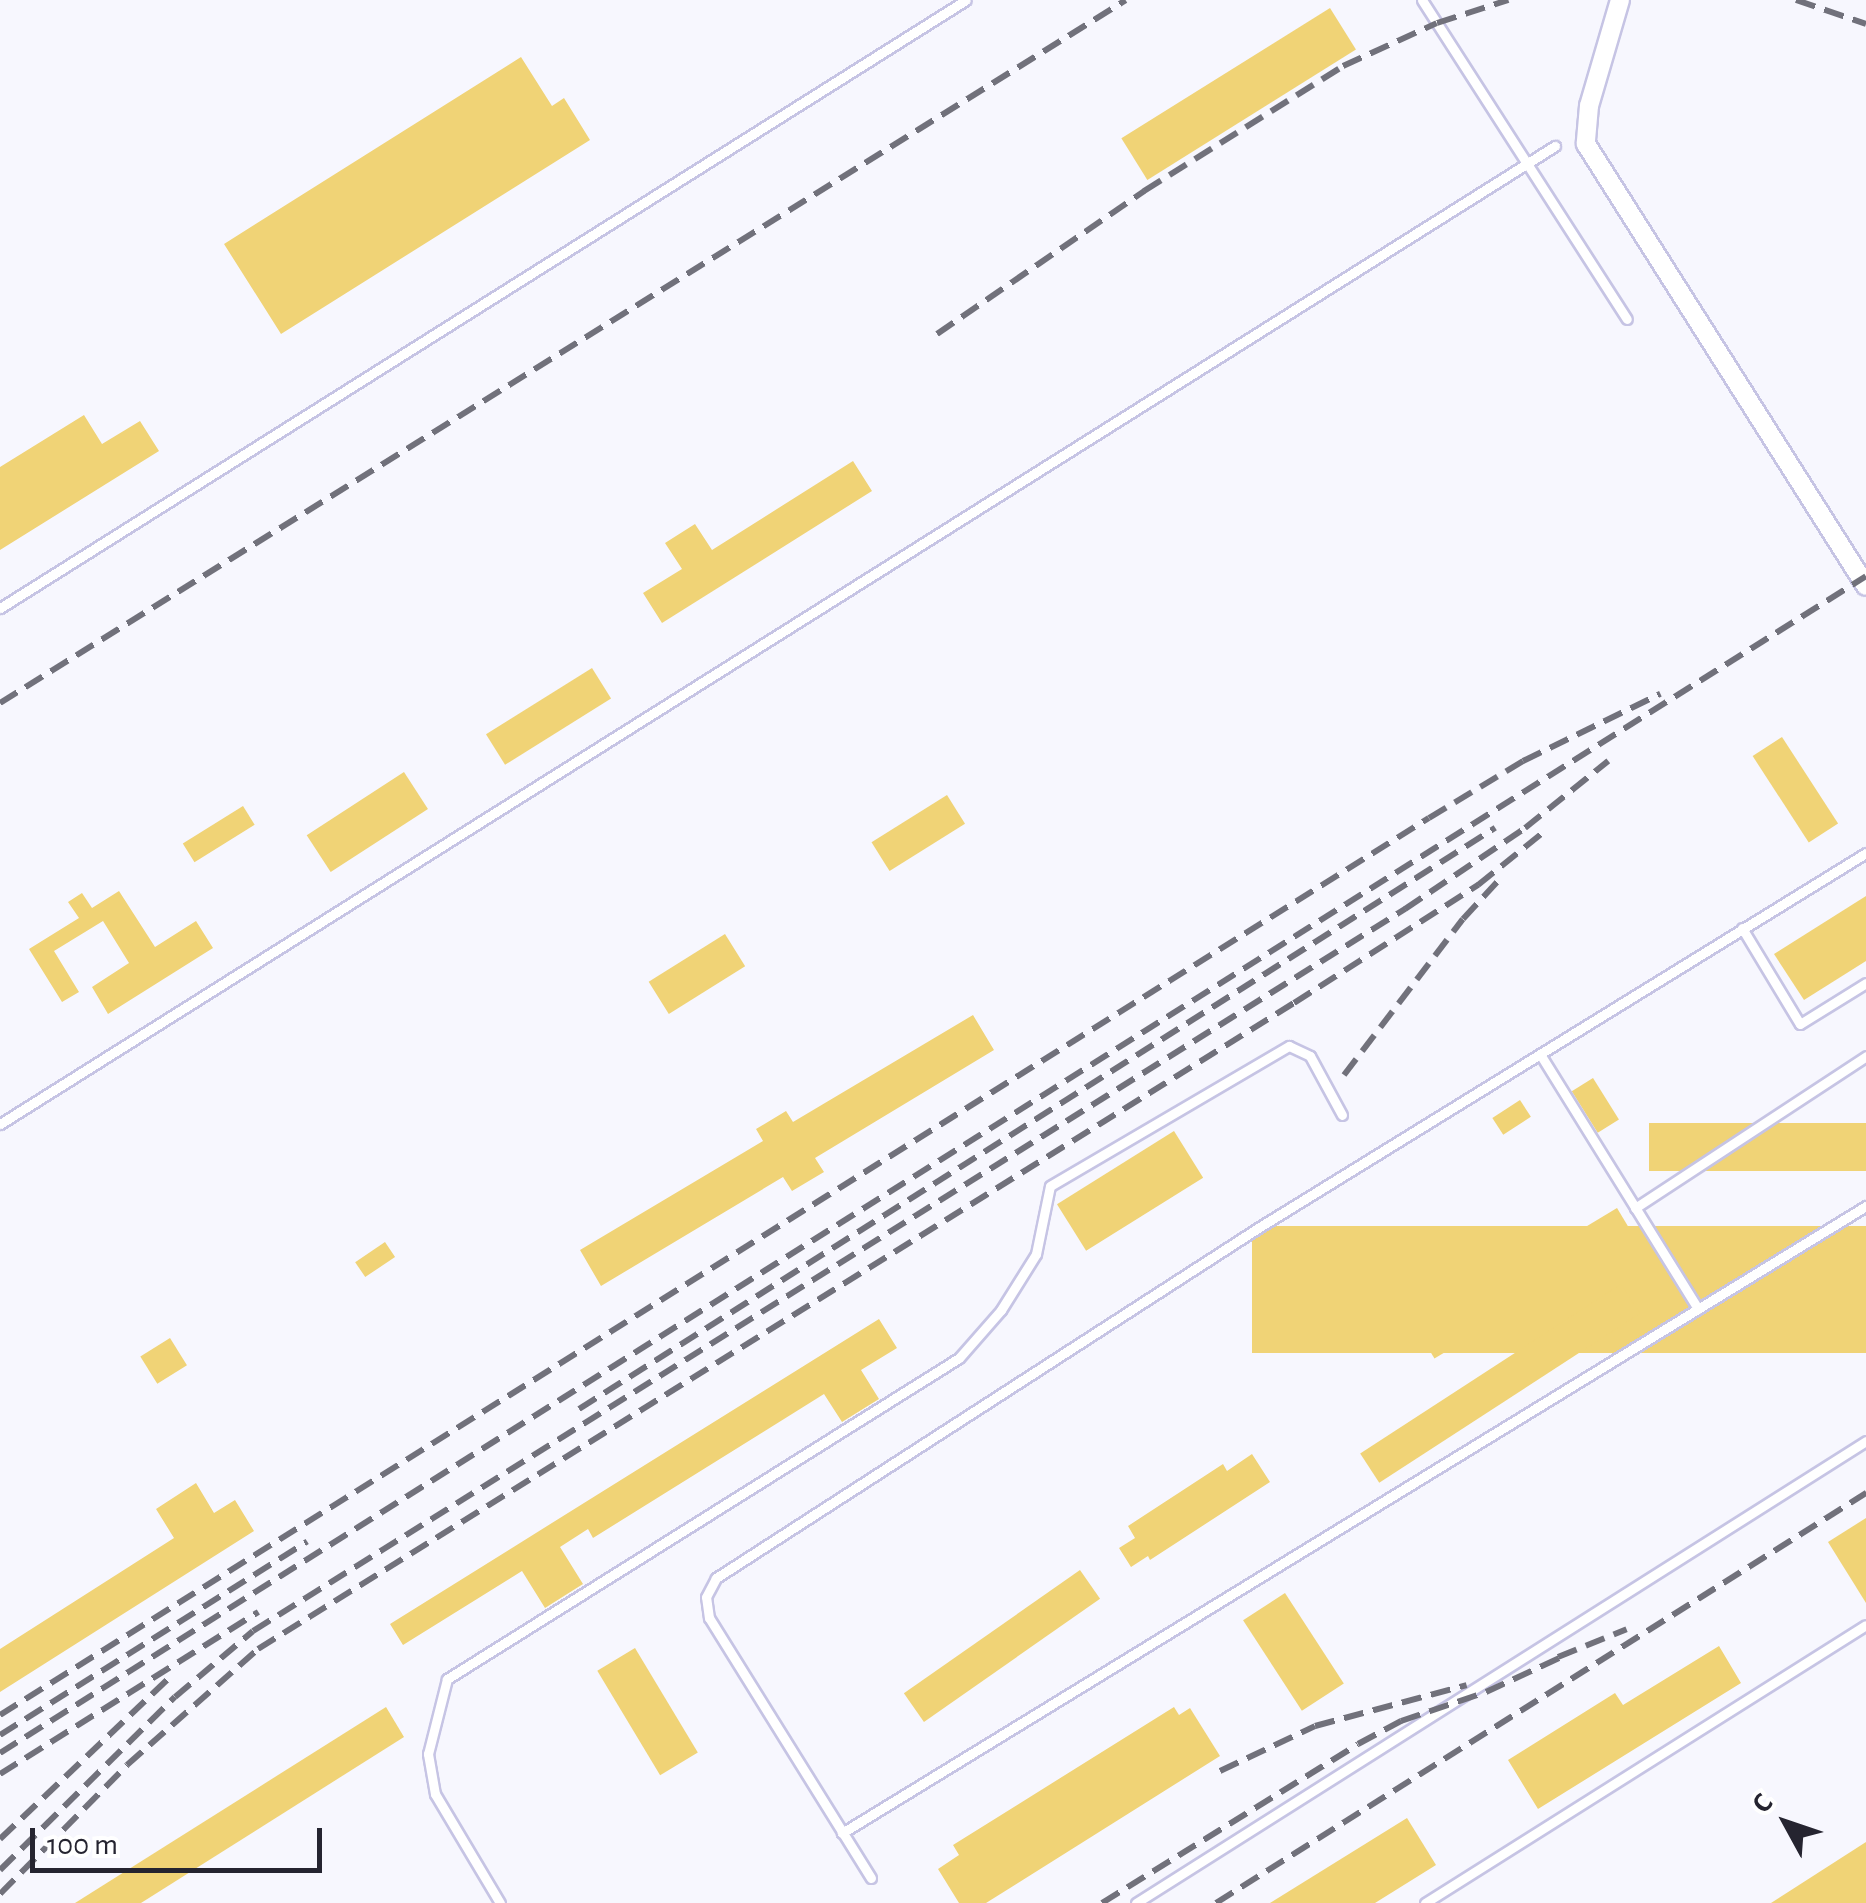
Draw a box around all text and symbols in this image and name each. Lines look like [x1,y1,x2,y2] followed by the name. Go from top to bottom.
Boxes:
[1736,1773,1836,1873] north arrow
[1747,1789,1779,1819] text: С
[35,1808,328,1870] scale bar
[47,1830,118,1860] text: 100 m

